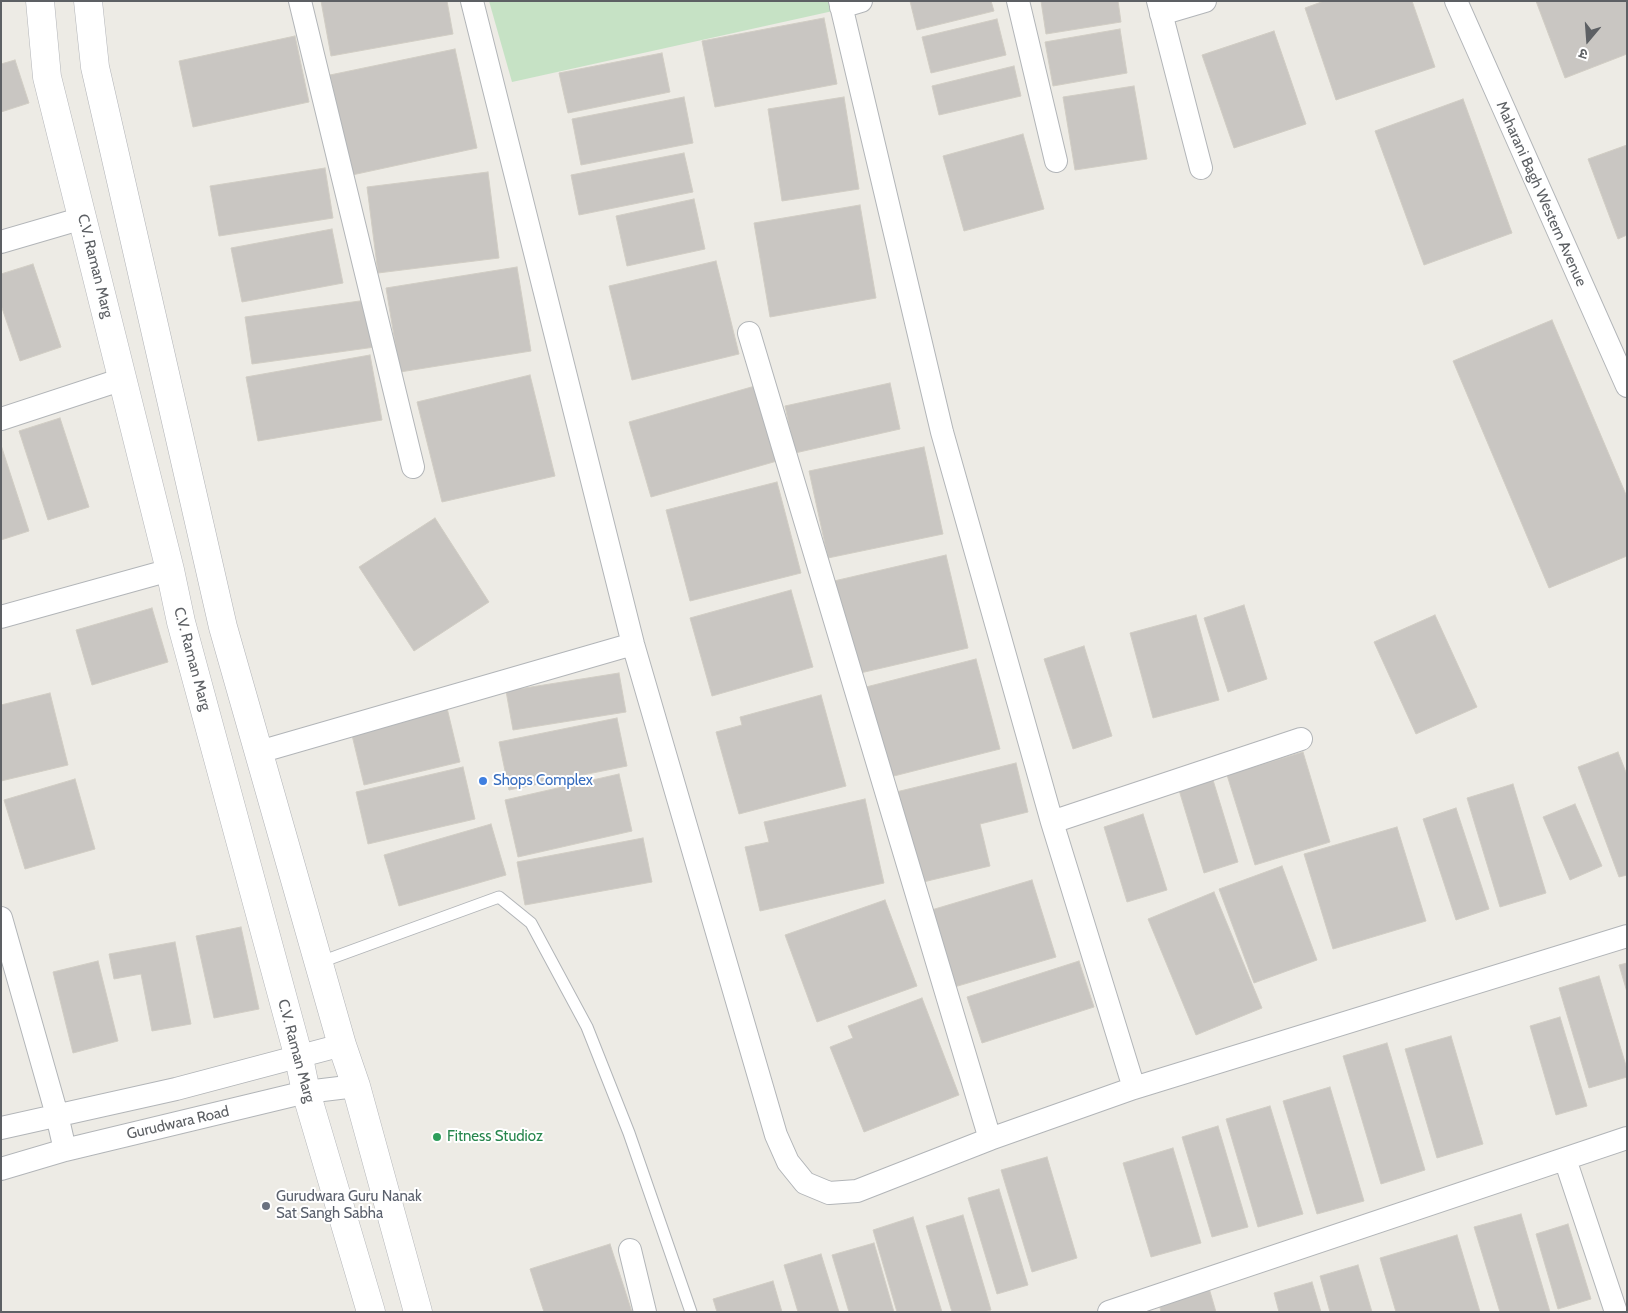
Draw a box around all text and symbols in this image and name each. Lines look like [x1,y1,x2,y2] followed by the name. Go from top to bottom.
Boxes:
[1563,15,1613,65] north arrow
[1577,44,1590,64] text: उ
[1492,99,1590,289] street label: Maharani Bagh Western Avenue
[73,212,117,320] street label: C.V. Raman Marg
[170,605,214,713] street label: C.V. Raman Marg
[493,772,593,790] place label: Shops Complex
[477,775,489,787] marker: Shops Complex
[274,997,318,1105] street label: C.V. Raman Marg
[125,1102,231,1144] street label: Gurudwara Road
[447,1128,543,1146] place label: Fitness Studioz
[431,1131,443,1143] marker: Fitness Studioz
[276,1188,422,1223] place label: Gurudwara Guru Nanak Sat Sangh Sabha
[260,1200,272,1212] marker: Gurudwara Guru Nanak Sat Sangh Sabha

